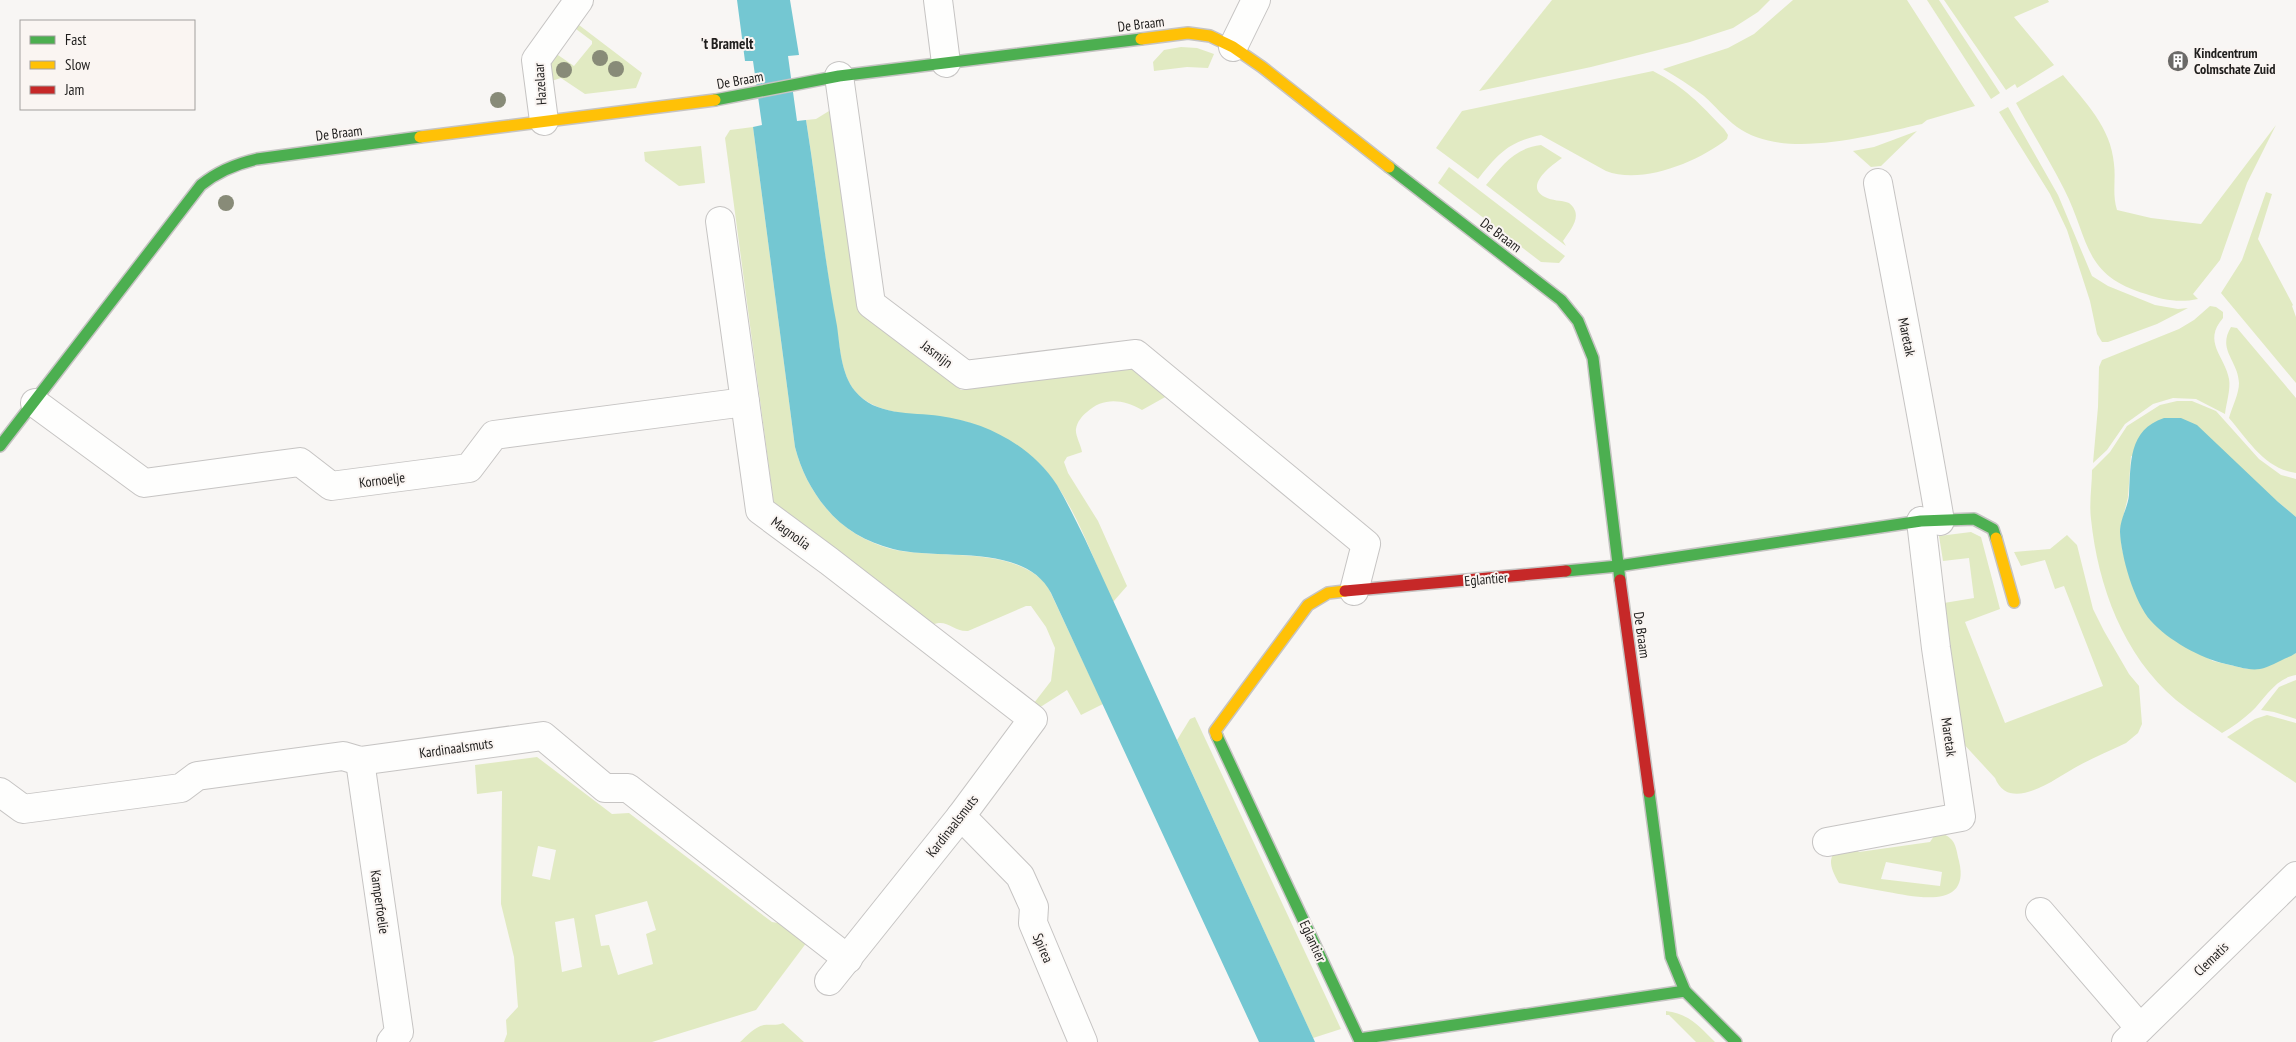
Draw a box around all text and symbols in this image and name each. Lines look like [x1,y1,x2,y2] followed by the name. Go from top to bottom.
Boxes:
[1117,12,1165,36] street label: De Braam
[20,20,195,110] legend
[65,30,86,49] text: Fast
[701,34,754,53] district label: 't Bramelt
[2194,44,2275,78] place label: Kindcentrum Colmschate Zuid
[2166,49,2190,73] building icon: Kindcentrum Colmschate Zuid
[65,55,90,74] text: Slow
[530,62,550,106] street label: Hazelaar
[715,67,765,93] street label: De Braam
[64,80,84,99] text: Jam
[315,121,363,145] street label: De Braam
[1477,214,1525,256] street label: De Braam
[1894,316,1920,359] street label: Maretak
[917,336,956,372] street label: Jasmijn
[358,468,406,492] street label: Kornoelje
[768,513,814,553] street label: Magnolia
[1464,568,1509,590] street label: Eglantier
[1630,611,1654,659] street label: De Braam
[1937,716,1961,758] street label: Maretak
[418,734,494,762] street label: Kardinaalsmuts
[922,791,982,861] street label: Kardinaalsmuts
[367,869,393,935] street label: Kamperfoelie
[1296,917,1330,965] street label: Eglantier
[1029,931,1057,965] street label: Spirea
[2190,938,2232,980] street label: Clematis

